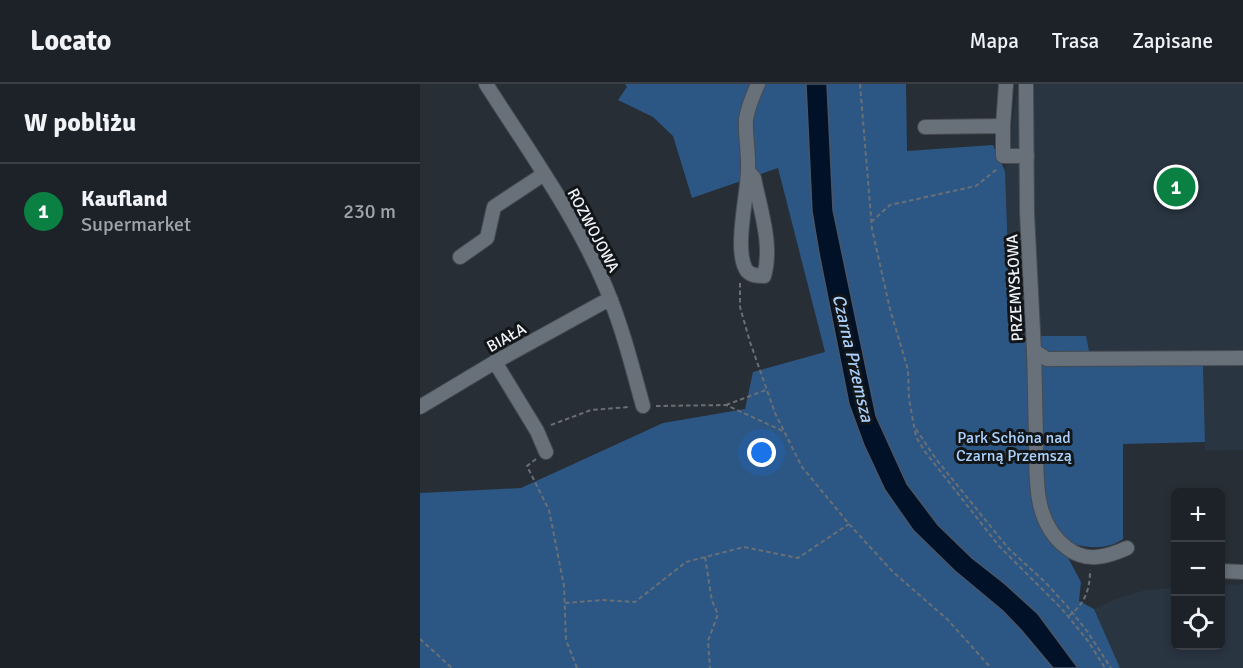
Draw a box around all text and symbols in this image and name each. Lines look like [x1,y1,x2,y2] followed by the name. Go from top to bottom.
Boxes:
[30,24,111,58] text: Locato
[969,28,1019,54] text: Mapa
[1052,28,1099,54] text: Trasa
[1132,28,1213,54] text: Zapisane
[24,107,136,139] text: W pobliżu
[1156,164,1196,210] pin: 1
[81,185,168,212] text: Kaufland
[563,185,624,276] street label: ROZWOJOWA
[38,199,49,224] text: 1
[343,199,396,224] text: 230 m
[81,212,191,237] text: Supermarket
[1002,234,1028,342] street label: PRZEMYSŁOWA
[828,292,879,425] water label: Czarna Przemsza
[483,319,530,357] street label: BIAŁA
[956,428,1072,466] park label: Park Schöna nad Czarną Przemszą
[747,438,776,467] your location
[1171,488,1225,650] map controls
[1171,488,1225,542] button: +
[1171,542,1225,596] button: −
[1171,596,1225,650] button: locate

